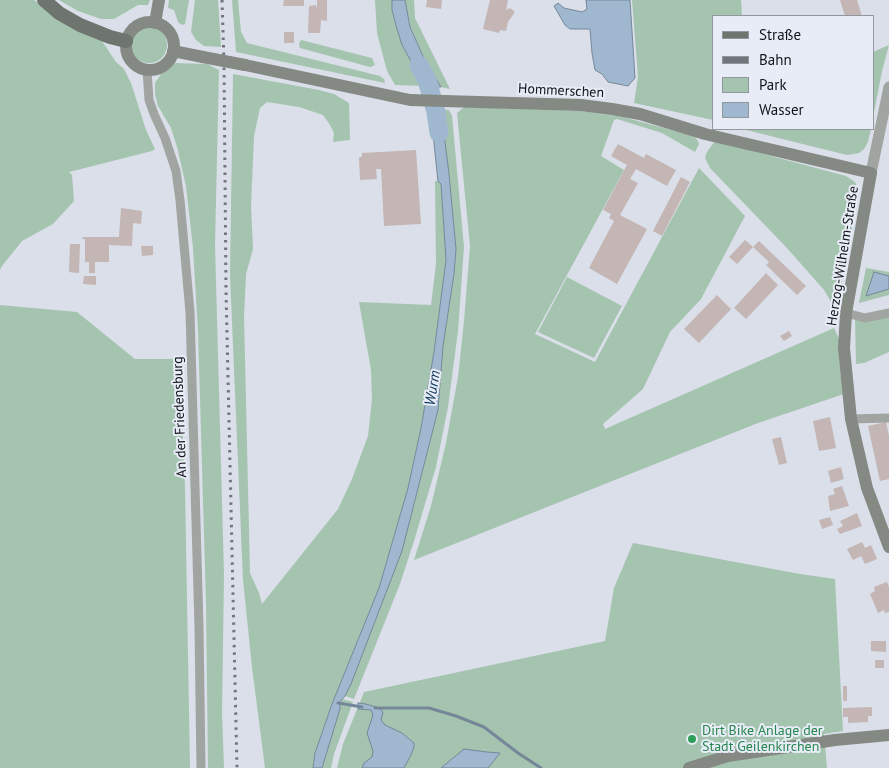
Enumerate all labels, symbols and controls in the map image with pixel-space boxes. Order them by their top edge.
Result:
legend [712,15,874,130]
text: Straße [759,25,801,44]
text: Bahn [759,50,792,69]
text: Park [759,75,787,94]
street label: Hommerschen [518,80,604,102]
text: Wasser [759,100,804,119]
street label: Herzog-Wilhelm-Straße [824,185,862,327]
street label: An der Friedensburg [169,356,191,478]
water label: Wurm [421,369,445,407]
place label: Dirt Bike Anlage der Stadt Geilenkirchen [702,723,823,756]
marker: Dirt Bike Anlage der Stadt Geilenkirchen [686,733,698,745]

